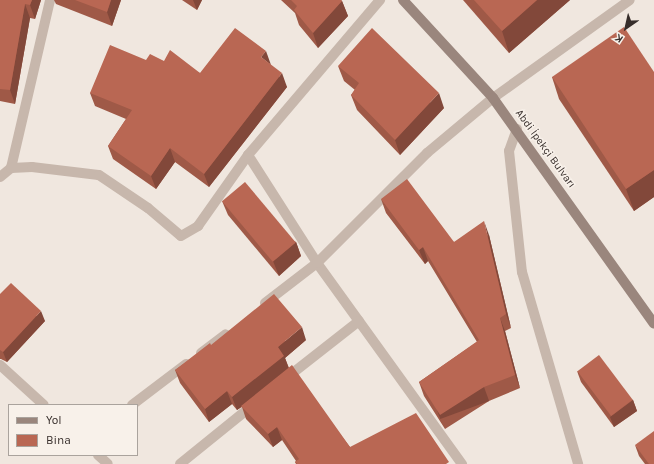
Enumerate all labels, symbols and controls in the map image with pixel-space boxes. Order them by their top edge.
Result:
north arrow [606,8,646,48]
text: K [612,31,626,46]
street label: Abdi İpekçi Bulvarı [512,107,578,191]
legend [8,404,138,456]
text: Yol [46,413,62,427]
text: Bina [46,433,71,447]

